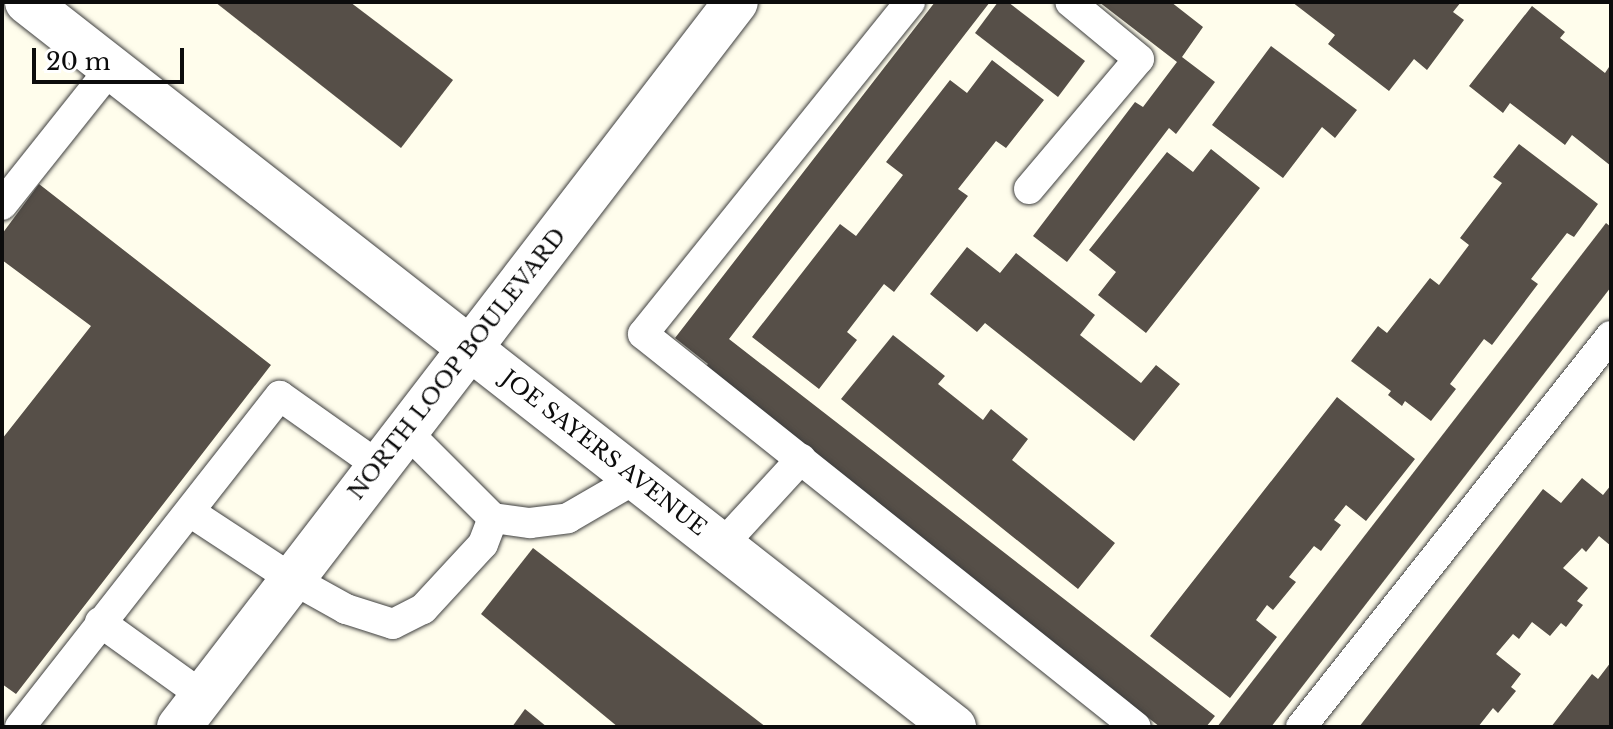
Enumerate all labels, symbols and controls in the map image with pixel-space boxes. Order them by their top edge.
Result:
scale bar [36,32,188,82]
text: 20 m [46,47,111,76]
street label: NORTH LOOP BOULEVARD [343,223,571,505]
street label: JOE SAYERS AVENUE [496,364,712,542]

